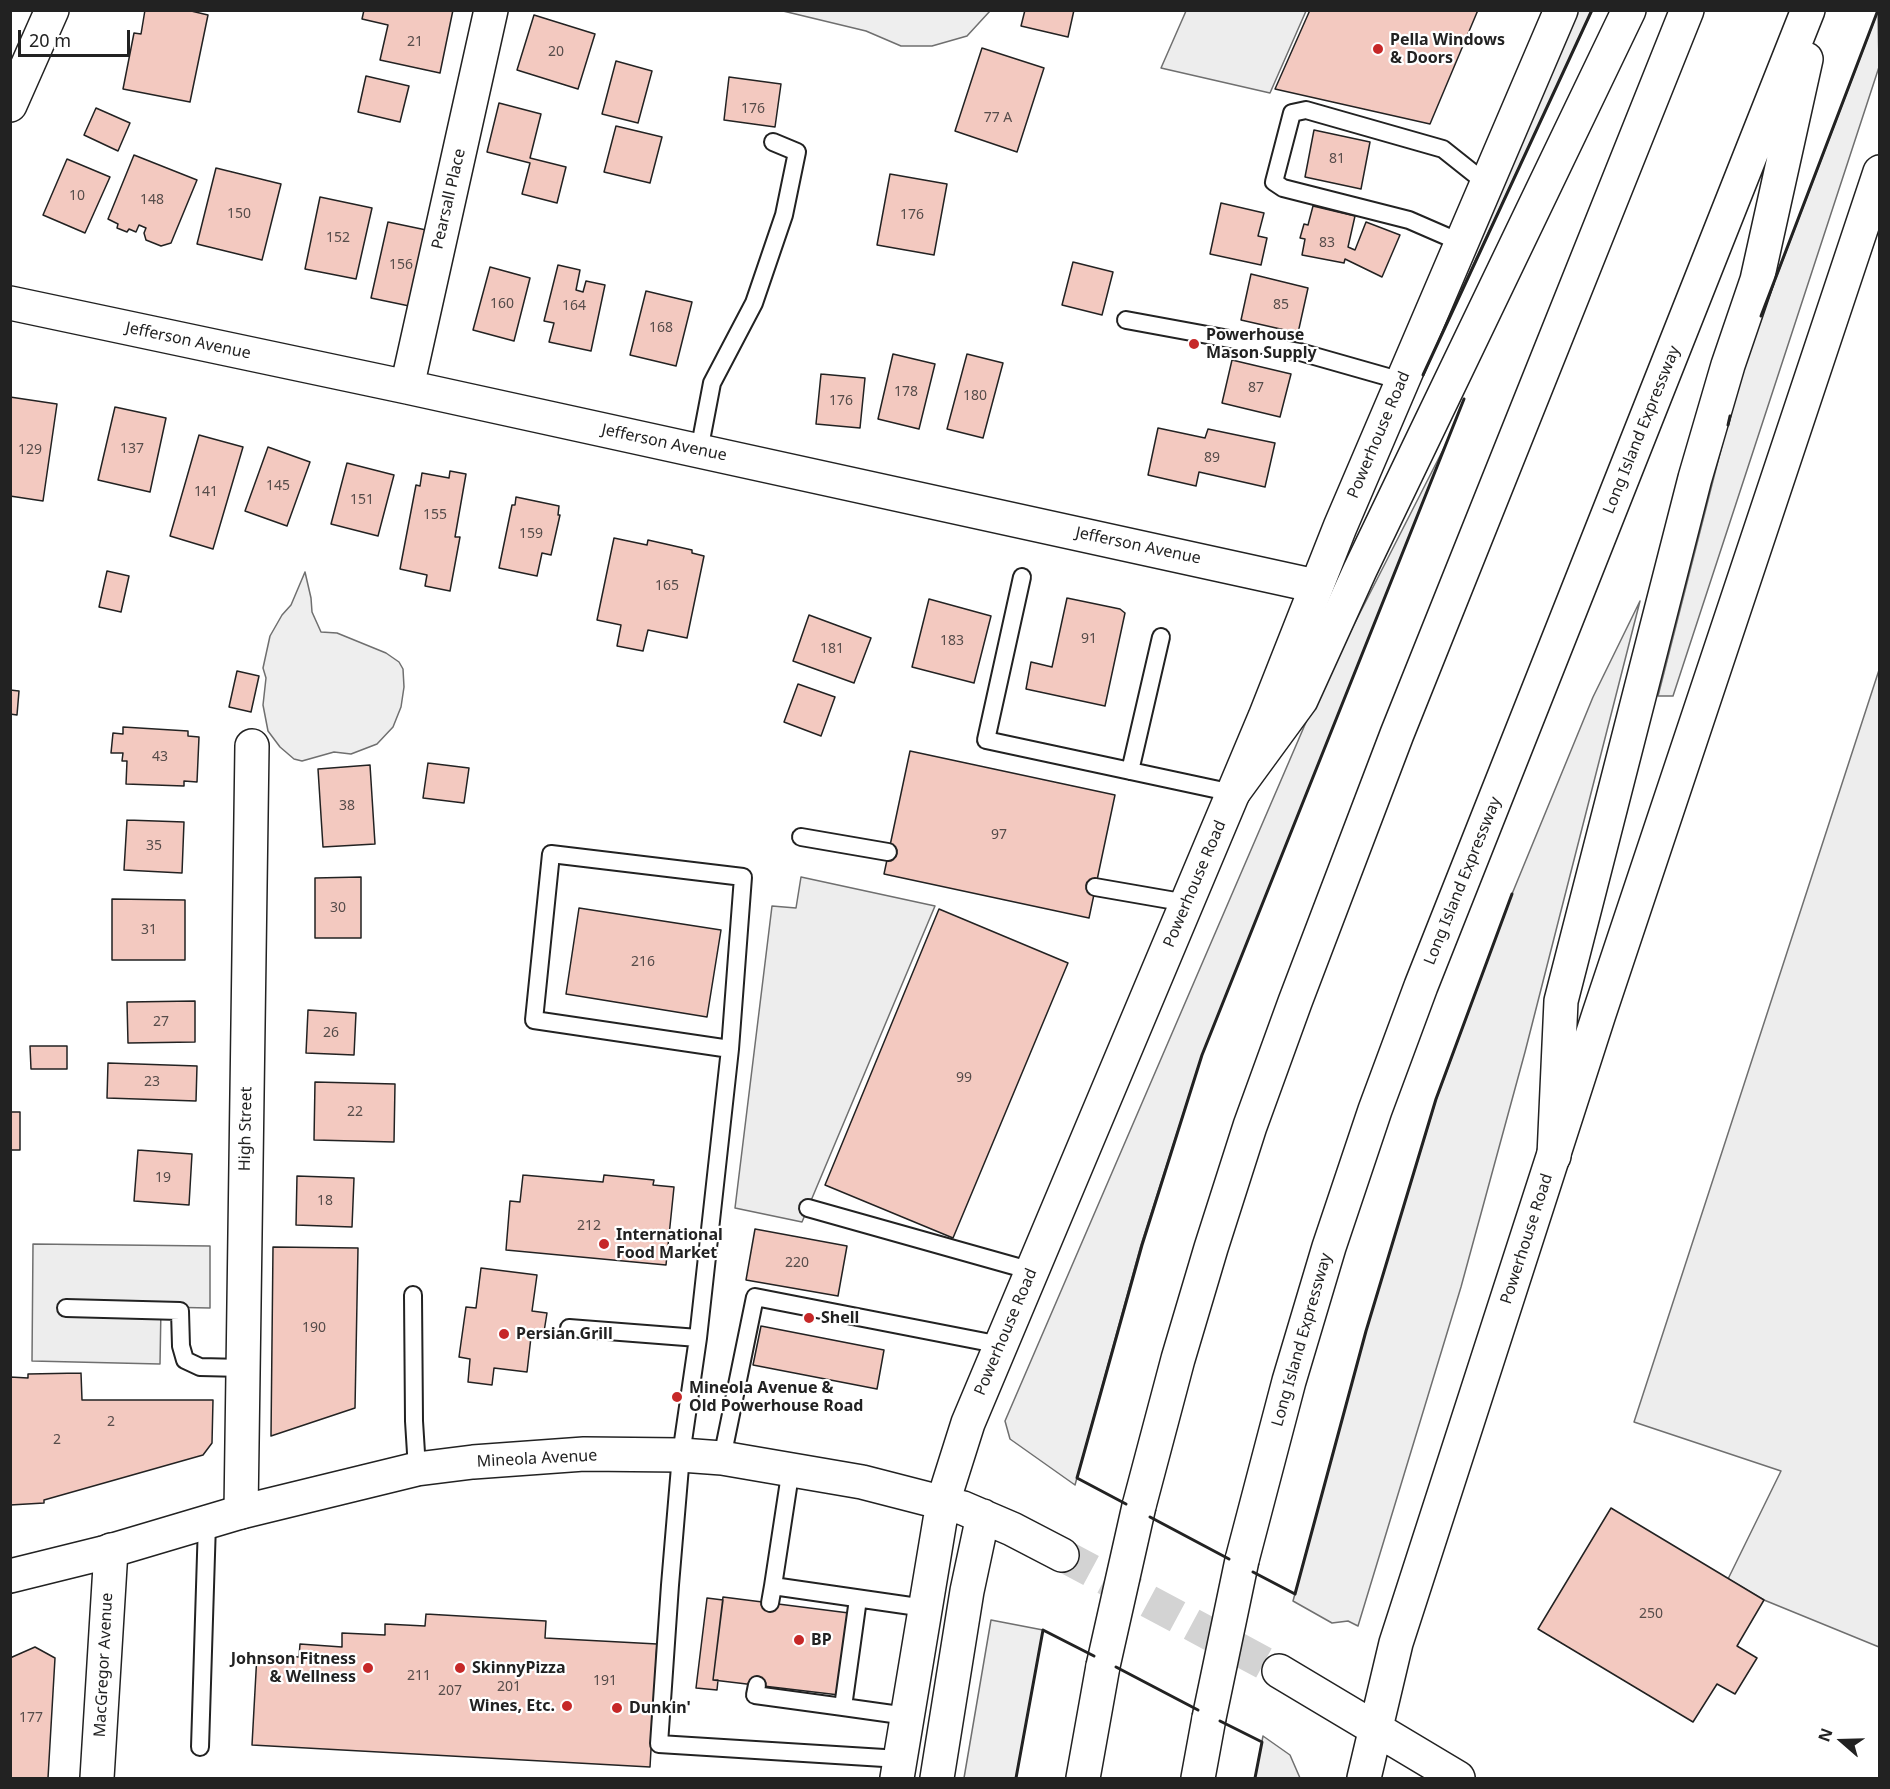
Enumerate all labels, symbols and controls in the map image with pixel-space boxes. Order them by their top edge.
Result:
scale bar [21,18,134,56]
text: 20 m [29,28,71,52]
place label: Pella Windows & Doors [1390,30,1505,68]
house number: 21 [407,34,423,50]
marker: Pella Windows & Doors [1371,42,1385,56]
house number: 20 [548,44,564,60]
house number: 176 [741,101,765,117]
house number: 77 A [984,110,1012,126]
street label: Pearsall Place [428,147,470,251]
house number: 81 [1329,151,1345,167]
house number: 10 [69,188,85,204]
house number: 148 [140,192,164,208]
house number: 150 [227,206,251,222]
house number: 176 [900,207,924,223]
house number: 152 [326,230,350,246]
house number: 83 [1319,235,1335,251]
house number: 156 [389,257,413,273]
house number: 160 [490,296,514,312]
house number: 85 [1273,297,1289,313]
house number: 164 [562,298,586,314]
street label: Jefferson Avenue [124,318,252,364]
house number: 168 [649,320,673,336]
place label: Powerhouse Mason Supply [1206,325,1317,363]
marker: Powerhouse Mason Supply [1187,337,1201,351]
street label: Long Island Expressway [1599,343,1685,517]
street label: Powerhouse Road [1344,369,1414,501]
house number: 87 [1248,380,1264,396]
house number: 178 [894,384,918,400]
house number: 180 [963,388,987,404]
house number: 176 [829,393,853,409]
street label: Jefferson Avenue [600,420,728,466]
house number: 137 [120,441,144,457]
house number: 129 [18,442,42,458]
house number: 89 [1204,450,1220,466]
house number: 145 [266,478,290,494]
house number: 141 [194,484,218,500]
house number: 151 [350,492,374,508]
house number: 155 [423,507,447,523]
street label: Jefferson Avenue [1074,523,1202,569]
house number: 159 [519,526,543,542]
house number: 165 [655,578,679,594]
house number: 91 [1081,631,1097,647]
house number: 183 [940,633,964,649]
house number: 181 [820,641,844,657]
house number: 43 [152,749,168,765]
street label: Long Island Expressway [1420,794,1506,968]
house number: 38 [339,798,355,814]
street label: Powerhouse Road [1160,818,1230,950]
house number: 97 [991,827,1007,843]
house number: 35 [146,838,162,854]
house number: 30 [330,900,346,916]
house number: 31 [141,922,157,938]
house number: 216 [631,954,655,970]
house number: 27 [153,1014,169,1030]
house number: 26 [323,1025,339,1041]
house number: 99 [956,1070,972,1086]
house number: 23 [144,1074,160,1090]
street label: High Street [236,1087,256,1171]
house number: 22 [347,1104,363,1120]
house number: 19 [155,1170,171,1186]
street label: Powerhouse Road [1497,1171,1557,1307]
house number: 18 [317,1193,333,1209]
house number: 212 [577,1218,601,1234]
place label: International Food Market [616,1225,723,1263]
marker: International Food Market [597,1237,611,1251]
street label: Long Island Expressway [1268,1251,1336,1429]
house number: 220 [785,1255,809,1271]
street label: Powerhouse Road [971,1266,1041,1398]
place label: Shell [821,1308,859,1328]
marker: Shell [802,1311,816,1325]
house number: 190 [302,1320,326,1336]
place label: Persian Grill [516,1324,613,1344]
marker: Persian Grill [497,1327,511,1341]
place label: Mineola Avenue & Old Powerhouse Road [689,1378,863,1416]
marker: Mineola Avenue & Old Powerhouse Road [670,1390,684,1404]
house number: 2 [107,1414,115,1430]
house number: 2 [53,1432,61,1448]
street label: Mineola Avenue [476,1446,598,1472]
street label: MacGregor Avenue [91,1592,117,1738]
house number: 250 [1639,1606,1663,1622]
place label: BP [811,1630,832,1650]
marker: BP [792,1633,806,1647]
place label: Johnson Fitness & Wellness [231,1649,356,1687]
place label: SkinnyPizza [472,1658,566,1678]
marker: Johnson Fitness & Wellness [361,1661,375,1675]
marker: SkinnyPizza [453,1661,467,1675]
house number: 211 [407,1668,431,1684]
house number: 191 [593,1673,617,1689]
house number: 201 [497,1679,521,1695]
house number: 207 [438,1683,462,1699]
place label: Wines, Etc. [469,1696,555,1716]
place label: Dunkin' [629,1698,691,1718]
marker: Wines, Etc. [560,1699,574,1713]
marker: Dunkin' [610,1701,624,1715]
house number: 177 [19,1710,43,1726]
north arrow [1812,1711,1872,1771]
text: N [1813,1725,1838,1745]

